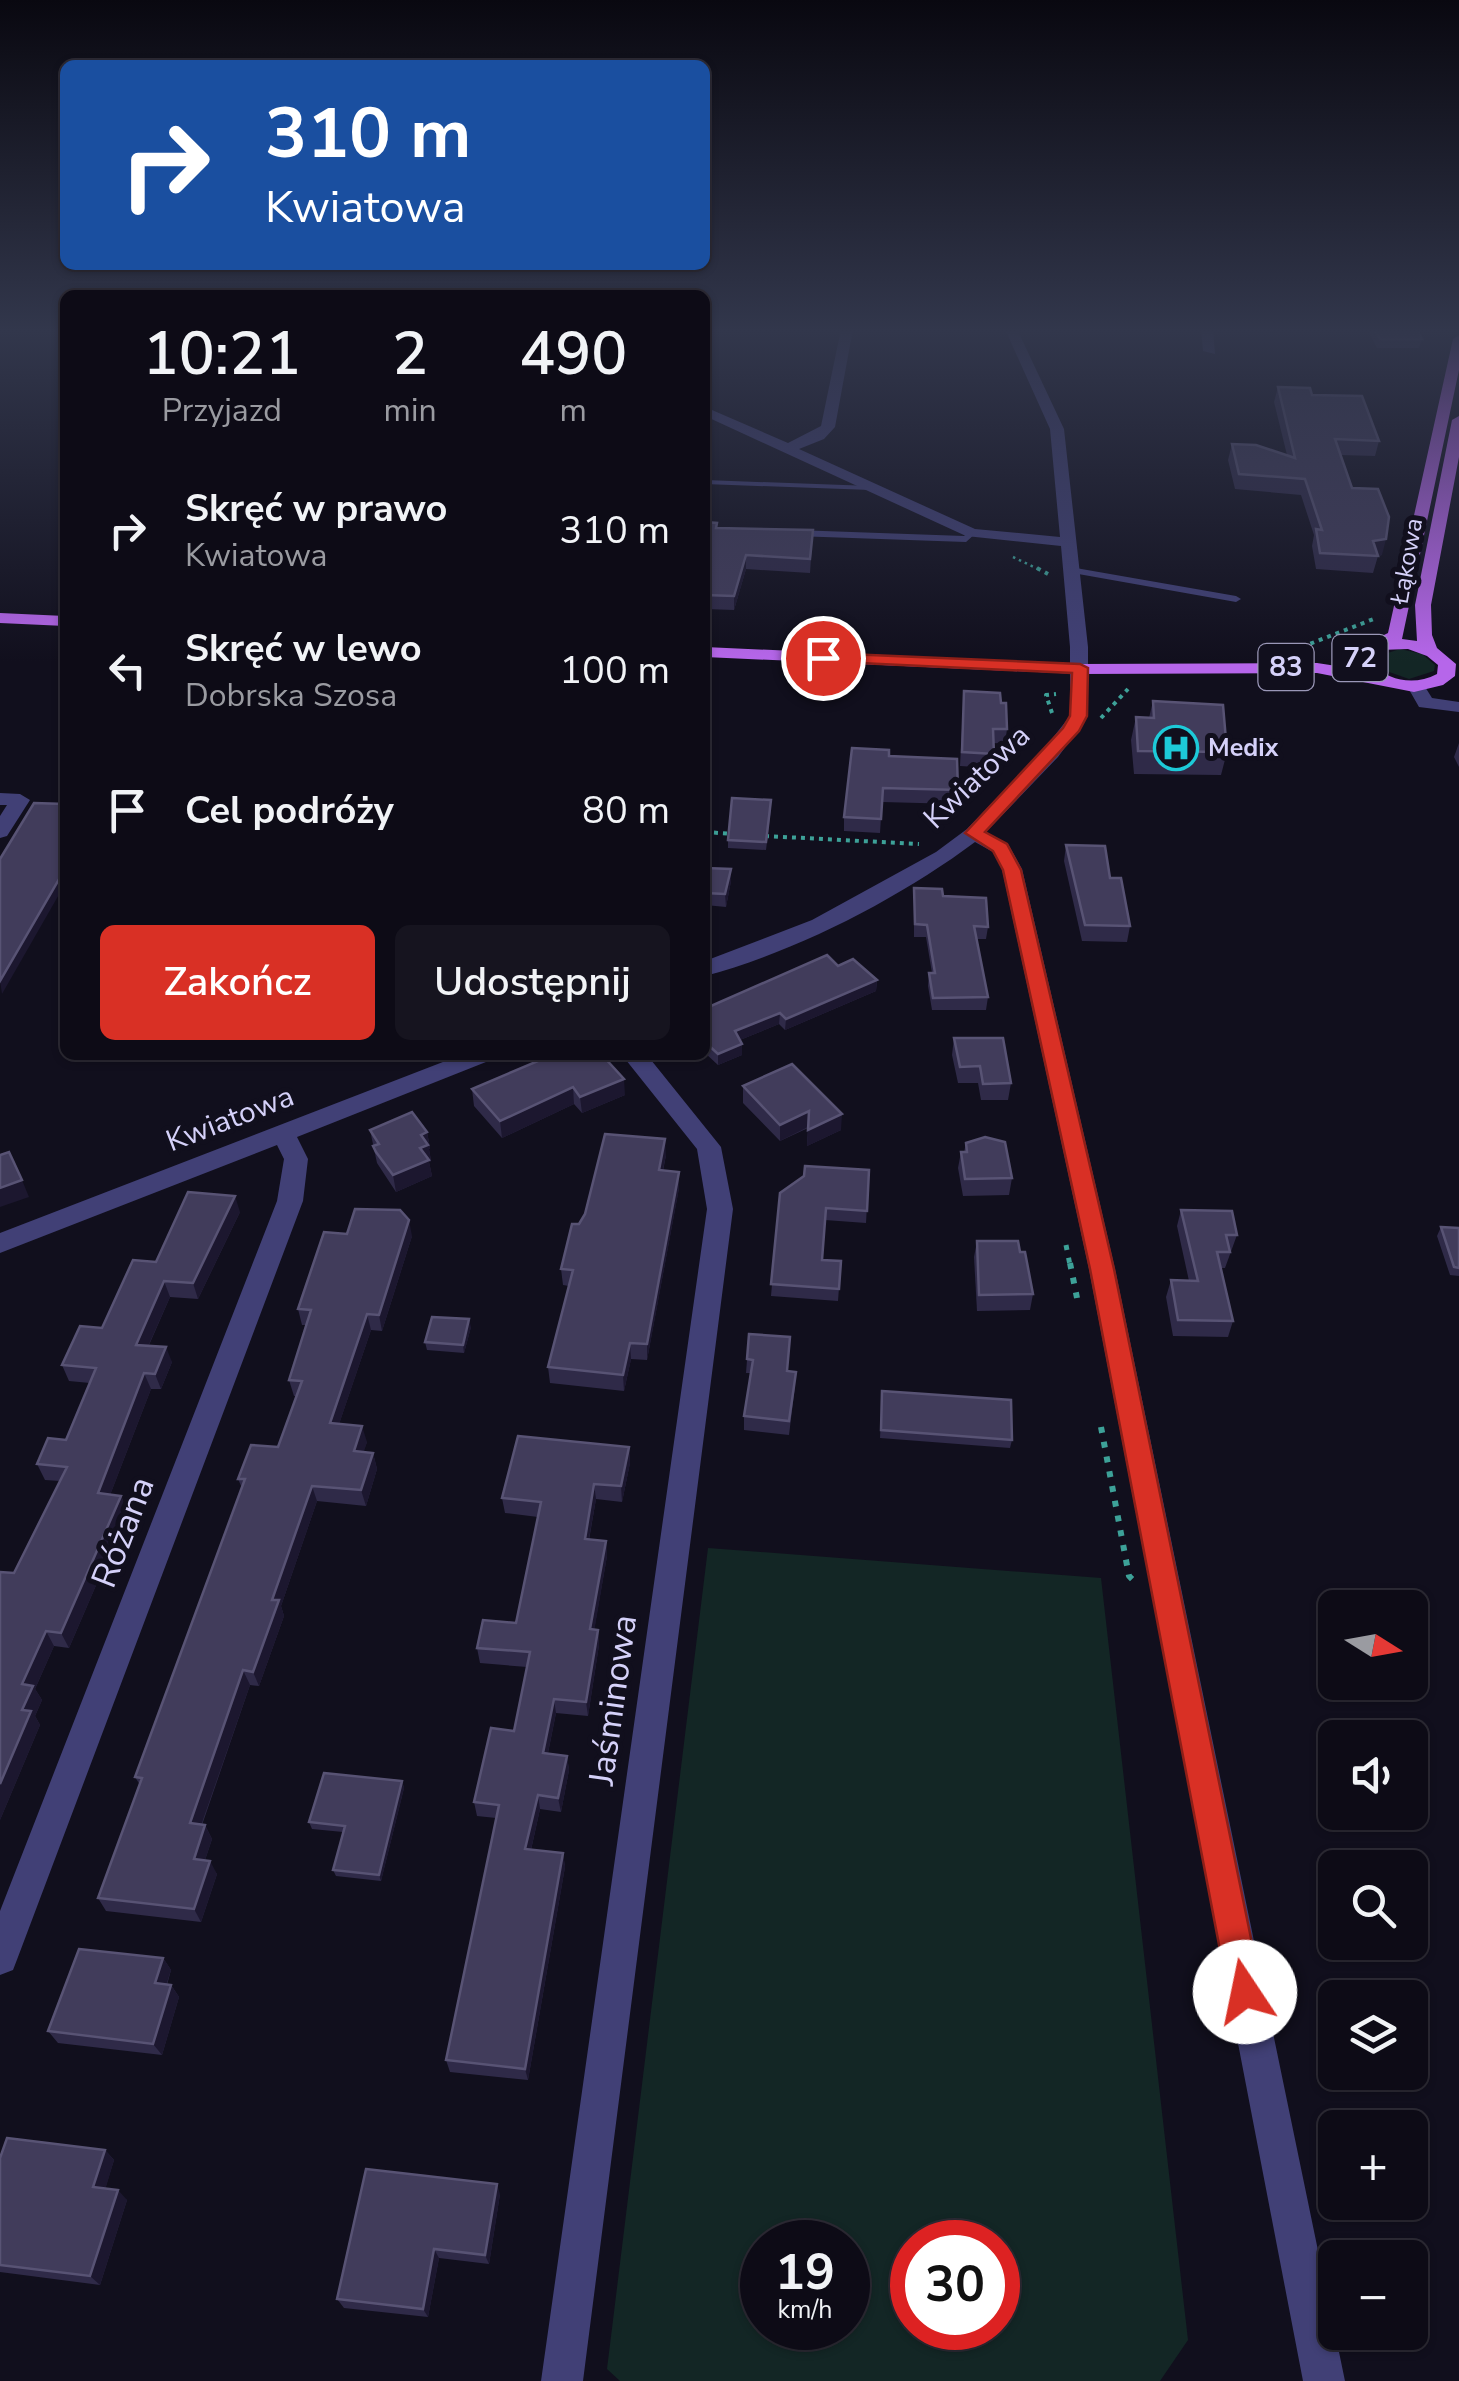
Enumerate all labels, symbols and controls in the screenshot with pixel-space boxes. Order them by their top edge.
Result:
text: 310 m [265,86,471,182]
icon: right [100,100,230,230]
text: Kwiatowa [265,177,466,238]
text: 10:21 [143,313,301,395]
text: 2 [392,313,428,395]
text: 490 [519,313,627,395]
text: Przyjazd [162,389,282,432]
text: min [384,389,437,432]
text: m [560,389,587,432]
text: Skręć w prawo [185,483,447,534]
icon: right [100,503,155,558]
text: 310 m [559,505,670,556]
street label: Łąkowa [1383,515,1431,608]
text: Kwiatowa [185,534,328,577]
pin [781,616,866,701]
text: Skręć w lewo [185,623,422,674]
icon: arrive [796,631,851,686]
road number: 72 [1332,635,1388,681]
icon: left [100,643,155,698]
road number: 83 [1258,644,1314,690]
text: 100 m [559,645,670,696]
text: Dobrska Szosa [185,674,397,717]
street label: Kwiatowa [915,716,1039,838]
hospital icon: Medix [1153,725,1199,771]
place label: Medix [1208,731,1279,765]
icon: arrive [100,783,155,838]
text: Cel podróży [185,785,394,836]
text: 80 m [582,785,670,836]
button: Zakończ [100,925,375,1040]
button: Udostępnij [395,925,670,1040]
street label: Kwiatowa [160,1076,300,1162]
street label: Różana [80,1470,166,1594]
north arrow [1318,1590,1428,1700]
map controls [1318,1590,1428,2350]
street label: Jaśminowa [578,1612,648,1789]
button: sound [1318,1720,1428,1830]
button: search [1318,1850,1428,1960]
position arrow [1193,1940,1297,2044]
button: layers [1318,1980,1428,2090]
button: + [1318,2110,1428,2220]
speed limit sign: 30 [890,2220,1020,2350]
text: 19 [775,2238,835,2307]
button: − [1318,2240,1428,2350]
text: km/h [777,2293,833,2327]

